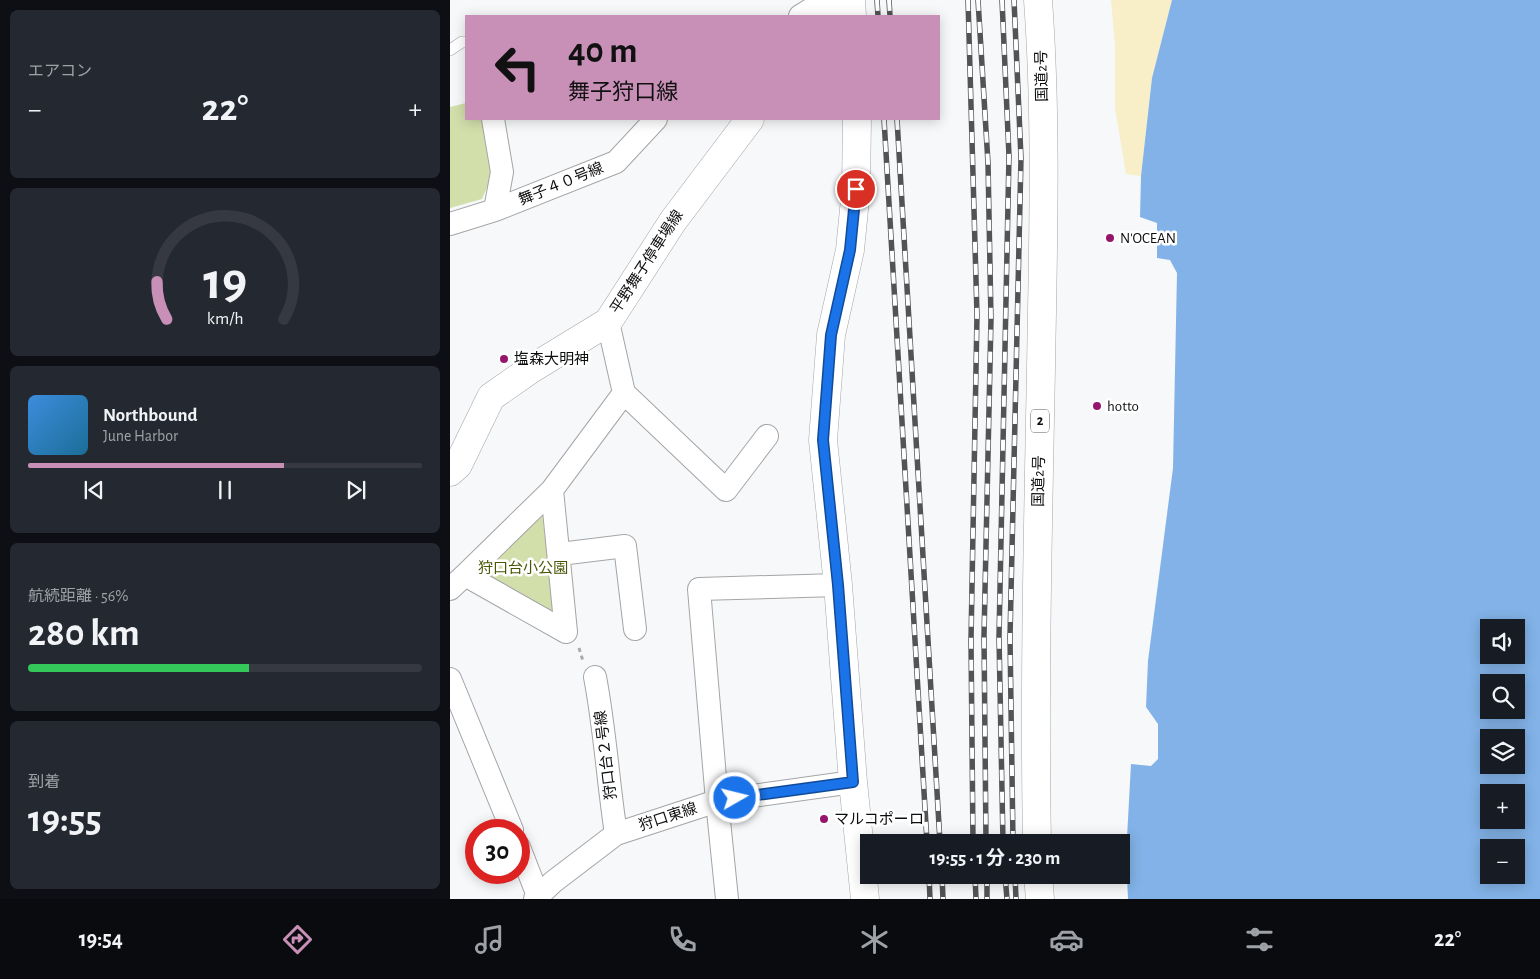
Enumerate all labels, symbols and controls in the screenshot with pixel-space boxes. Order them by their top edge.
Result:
text: 40 m [568,34,637,69]
icon: left [485,35,550,100]
street label: 国道2号 [1033,50,1050,102]
text: エアコン [28,63,92,79]
text: 舞子狩口線 [568,81,678,103]
text: 22° [202,90,248,128]
text: − [28,96,41,124]
text: + [409,96,422,124]
street label: 舞子４０号線 [516,159,606,208]
pin [835,168,877,210]
icon: arrive [842,175,870,203]
street label: 平野舞子停車場線 [607,207,686,316]
place label: N'OCEAN [1120,231,1176,246]
marker: N'OCEAN [1104,232,1116,244]
text: 19 [203,256,247,308]
text: km/h [207,310,243,328]
place label: 塩森大明神 [514,350,589,367]
marker: 塩森大明神 [498,353,510,365]
place label: hotto [1107,399,1139,414]
marker: hotto [1091,400,1103,412]
text: Northbound [103,406,198,425]
road number: 2 [1031,410,1049,432]
text: June Harbor [103,428,178,444]
street label: 国道2号 [1030,455,1047,507]
icon: previous [80,476,108,504]
icon: pause [211,476,239,504]
icon: next [342,476,370,504]
park label: 狩口台小公園 [478,560,568,576]
text: 航続距離 · 56% [28,588,128,604]
text: 280 km [28,615,140,653]
map controls [1480,619,1525,884]
button: sound [1480,619,1525,664]
button: search [1480,674,1525,719]
street label: 狩口台２号線 [592,709,619,801]
button: layers [1480,729,1525,774]
position arrow [708,771,760,823]
text: 到着 [28,774,60,790]
button: + [1480,784,1525,829]
street label: 狩口東線 [637,800,699,833]
text: 19:55 [28,801,102,839]
place label: マルコポーロ [834,811,924,827]
marker: マルコポーロ [818,813,830,825]
speed limit sign: 30 [465,819,530,884]
button: − [1480,839,1525,884]
text: 19:55 · 1 分 · 230 m [930,849,1060,868]
icon: directions [280,922,315,957]
icon: music [472,922,507,957]
icon: phone [665,922,700,957]
icon: climate [857,922,892,957]
icon: car [1049,922,1084,957]
icon: filters [1242,922,1277,957]
text: 19:54 [79,928,123,950]
text: 22° [1434,928,1461,950]

